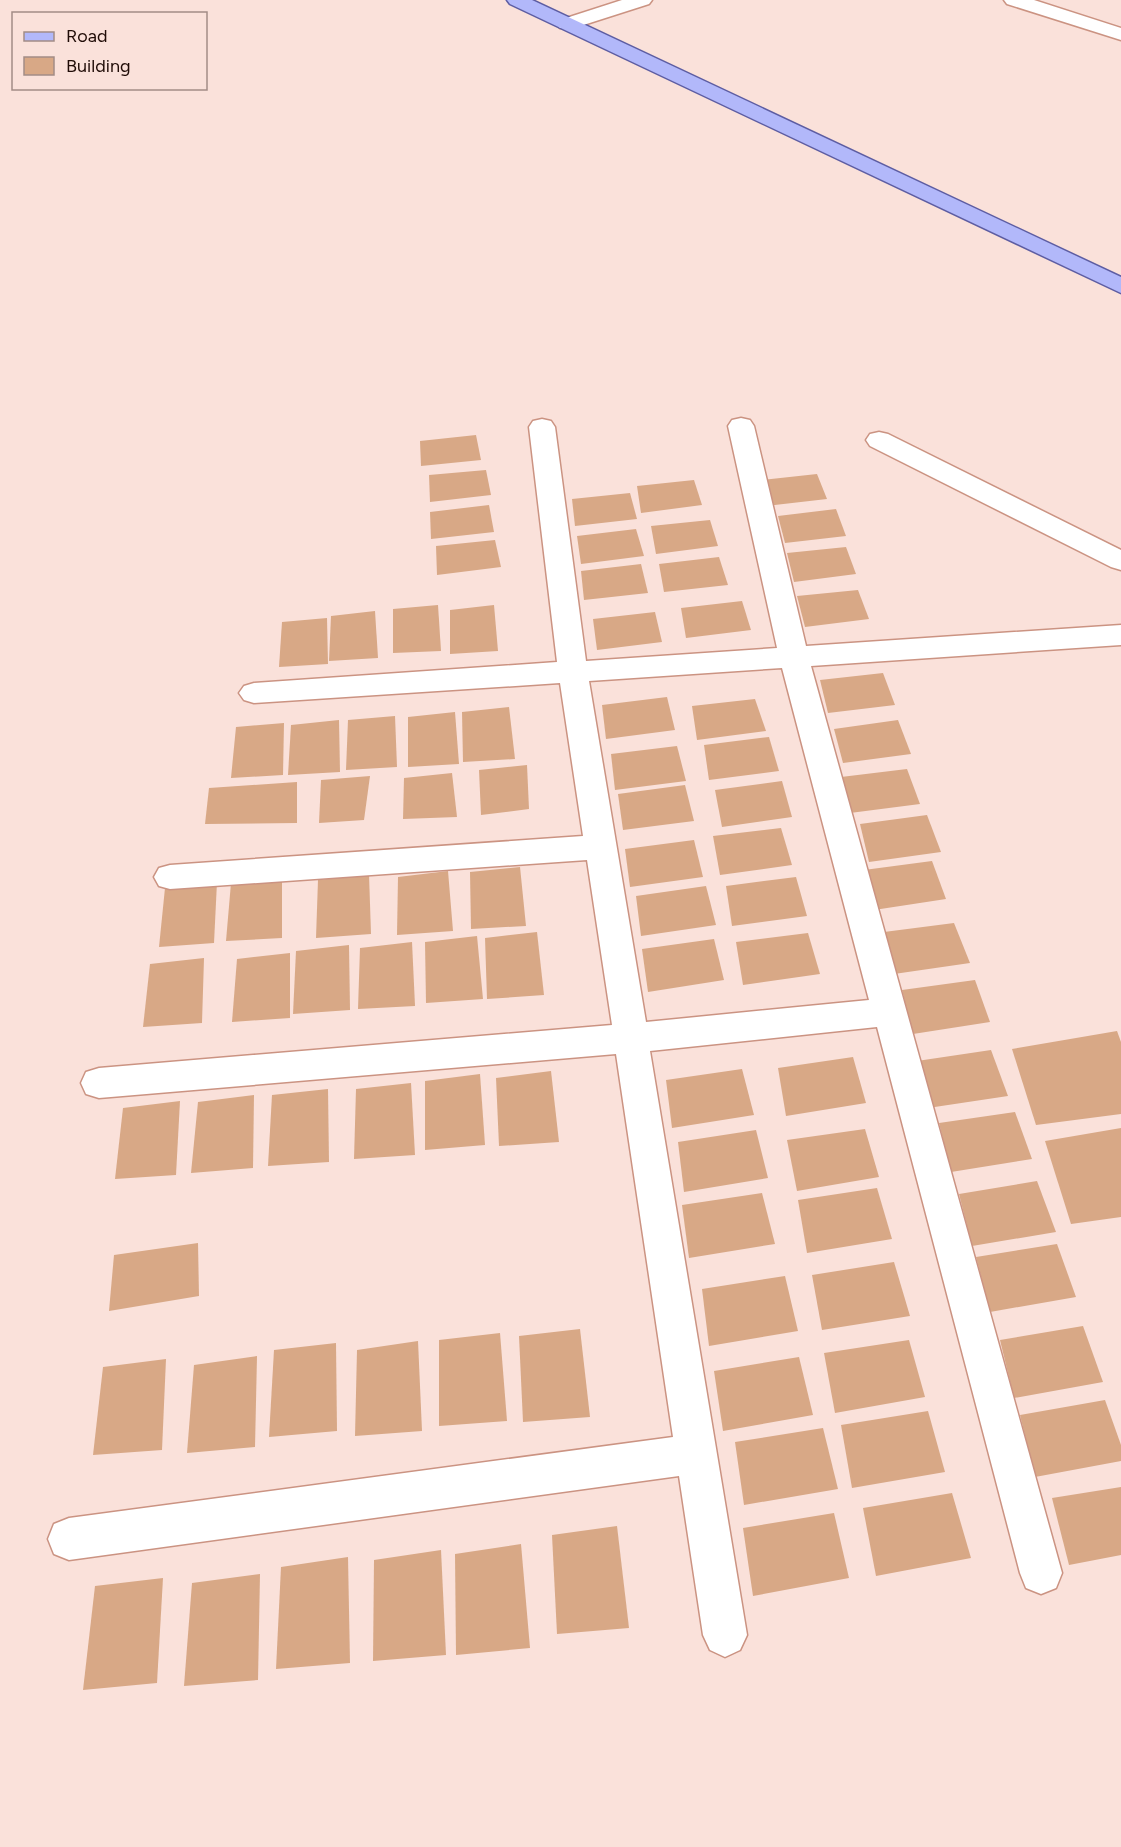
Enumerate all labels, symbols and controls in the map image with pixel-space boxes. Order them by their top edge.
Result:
legend [12,12,207,90]
text: Road [66,25,107,47]
text: Building [66,55,131,77]

